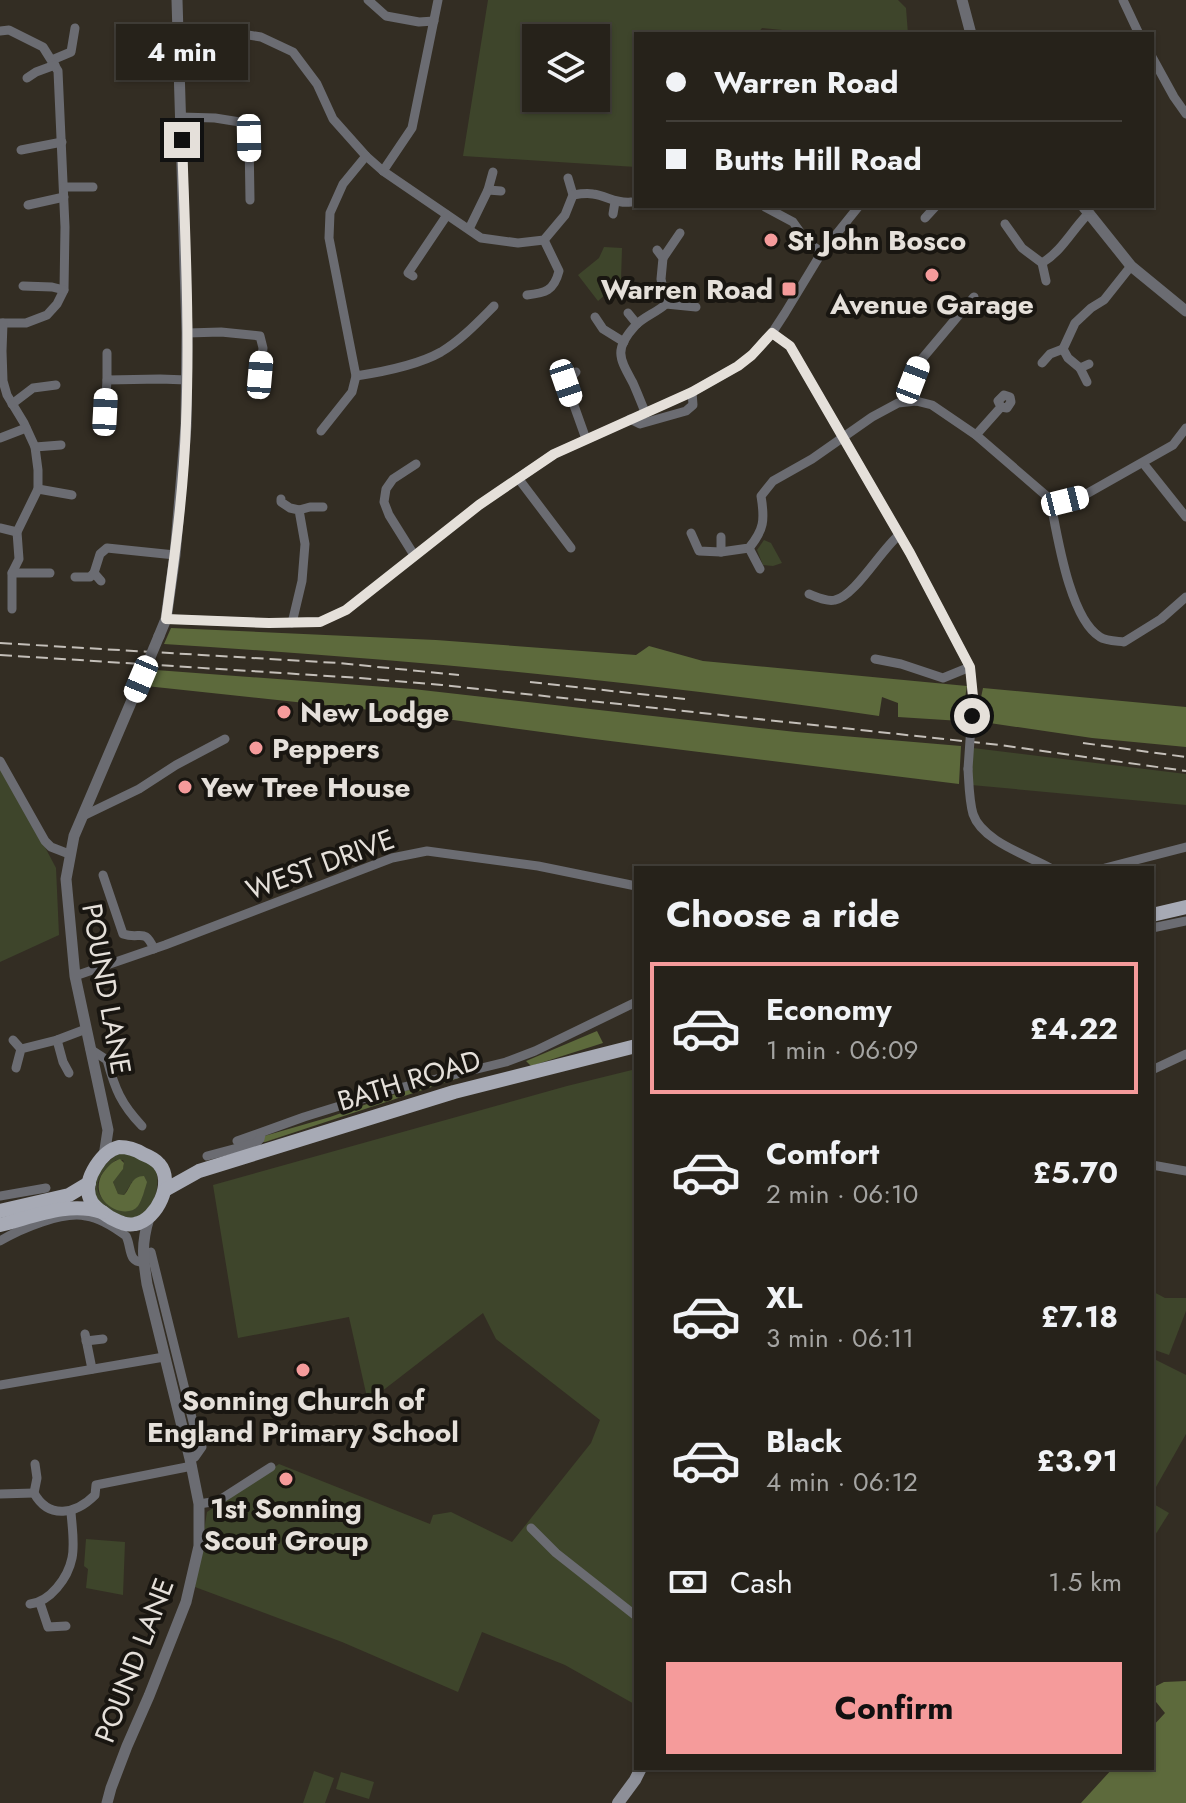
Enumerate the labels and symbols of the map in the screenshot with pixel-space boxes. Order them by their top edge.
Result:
callout: 4 min [116,24,248,80]
car [237,114,261,162]
route end [164,122,200,158]
place label: St John Bosco [787,220,966,261]
marker: St John Bosco [762,231,780,249]
marker: Avenue Garage [923,266,941,284]
place label: Warren Road [601,269,773,310]
marker: Warren Road [780,280,798,298]
place label: Avenue Garage [829,284,1034,325]
car [246,350,274,400]
car [893,353,933,407]
car [547,356,585,410]
car [92,387,118,437]
car [1039,484,1091,518]
car [121,652,161,706]
place label: New Lodge [300,692,449,733]
route start [954,698,990,734]
marker: New Lodge [275,703,293,721]
place label: Peppers [272,728,380,769]
marker: Peppers [247,739,265,757]
place label: Yew Tree House [200,767,411,808]
marker: Yew Tree House [176,778,194,796]
street label: WEST DRIVE [240,819,400,910]
street label: POUND LANE [71,900,142,1078]
street label: BATH ROAD [333,1039,486,1122]
marker: Sonning Church of England Primary School [294,1361,312,1379]
place label: Sonning Church of England Primary School [147,1380,459,1453]
marker: 1st Sonning Scout Group [277,1470,295,1488]
place label: 1st Sonning Scout Group [203,1488,369,1561]
street label: POUND LANE [84,1572,185,1748]

